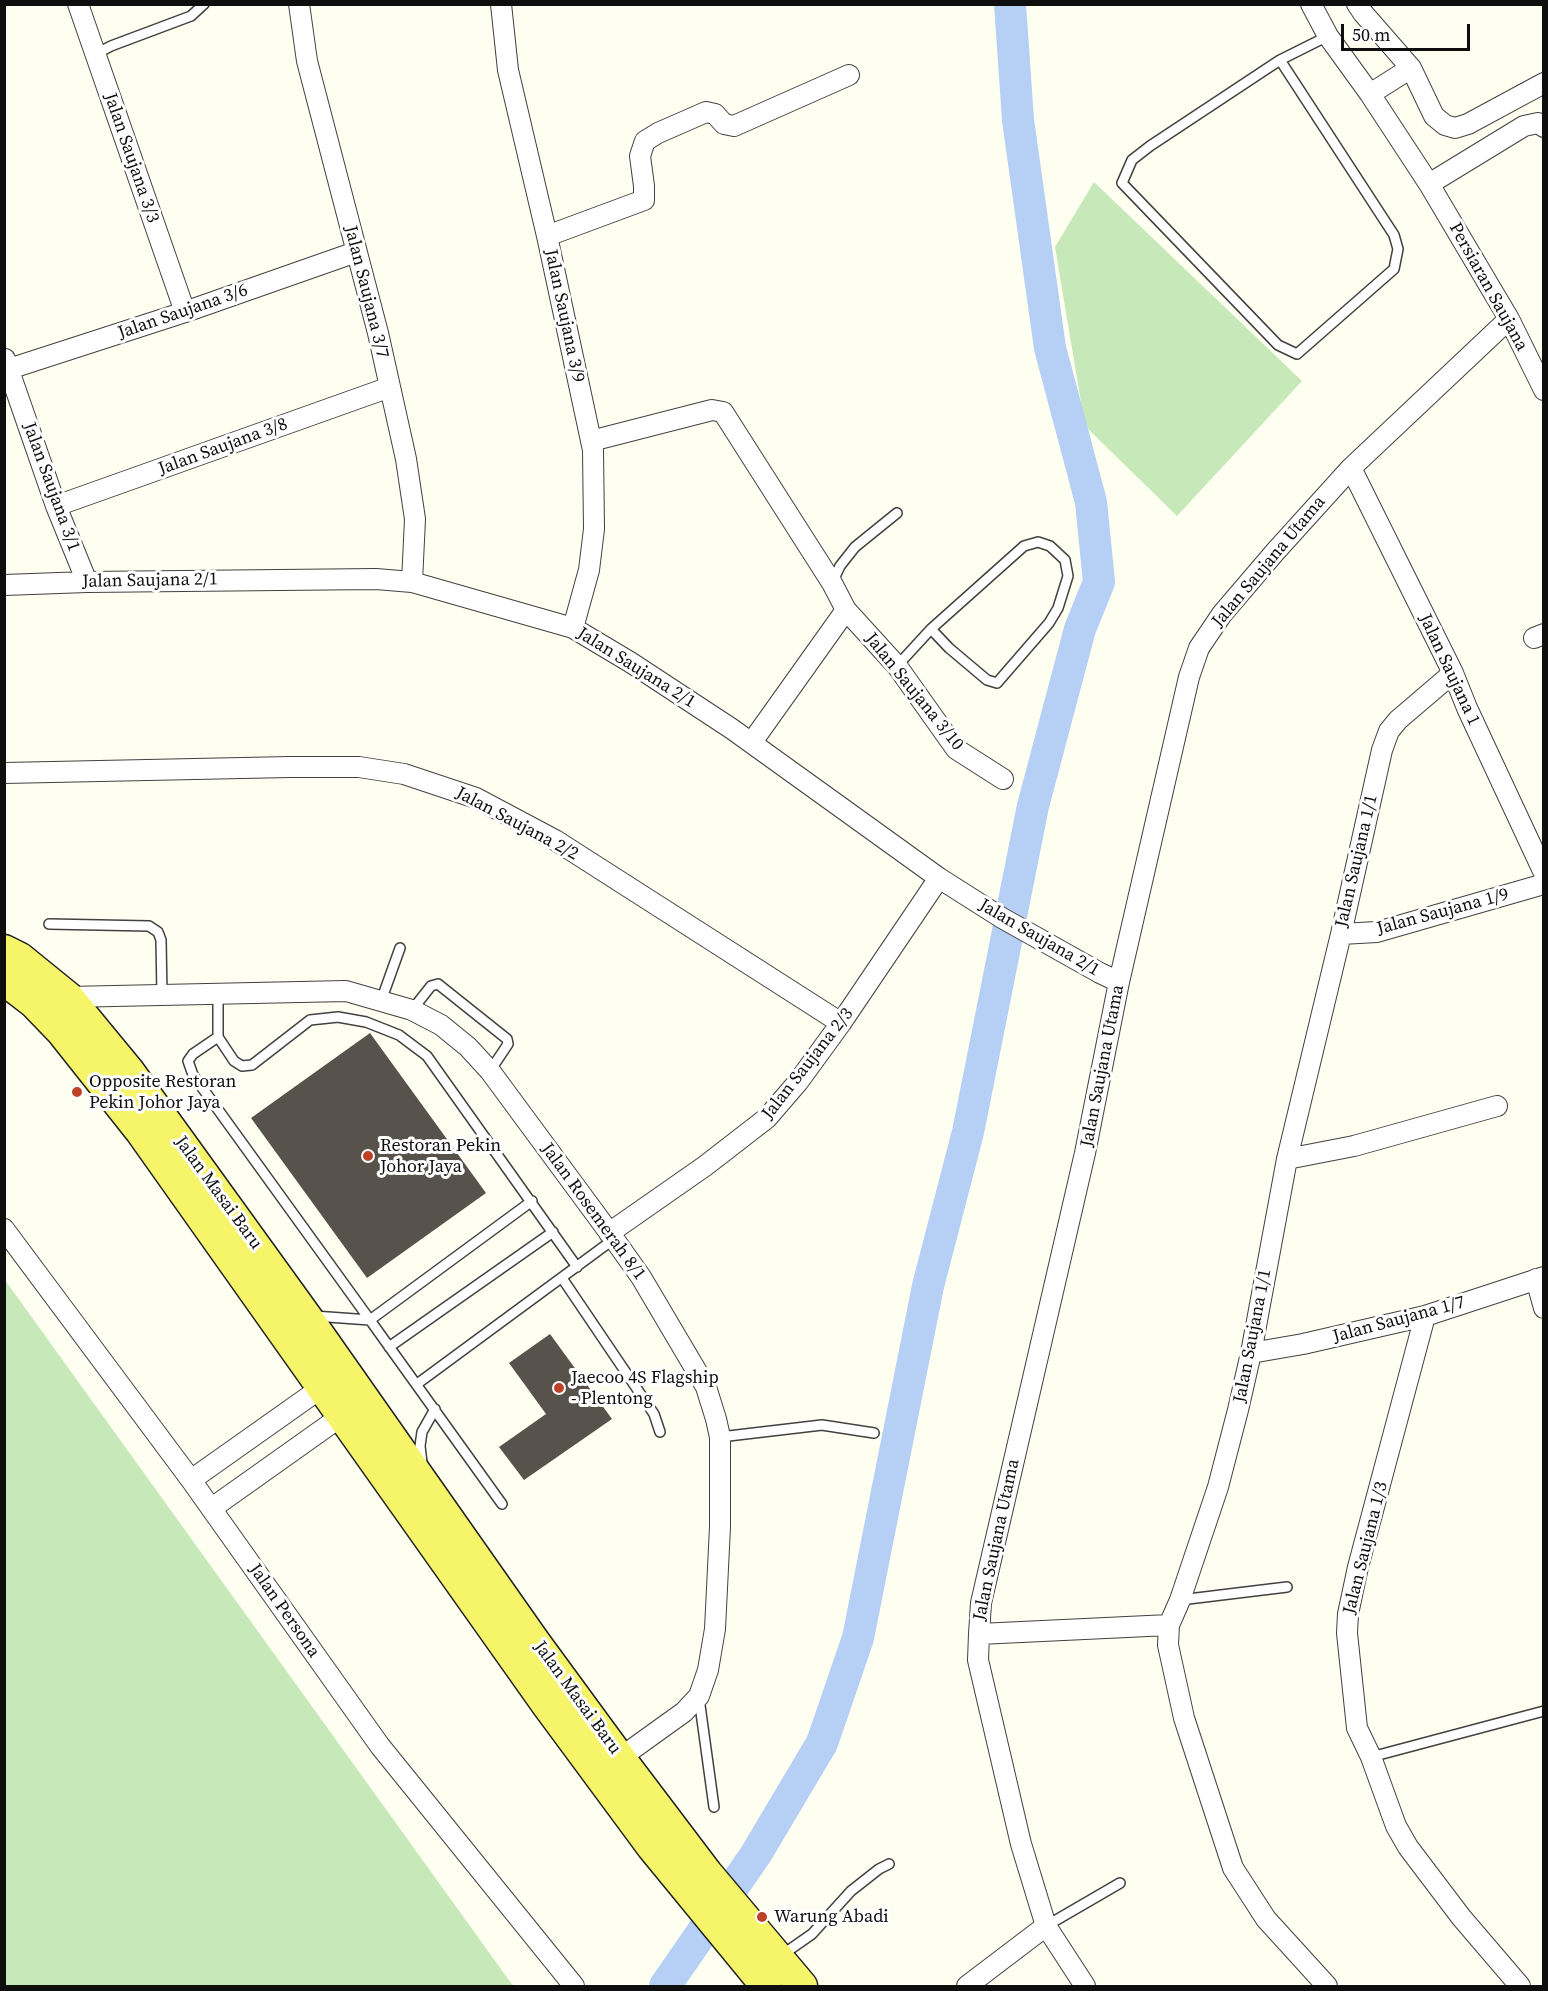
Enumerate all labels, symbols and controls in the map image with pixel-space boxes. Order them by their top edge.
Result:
scale bar [1344,12,1473,50]
text: 50 m [1352,22,1390,47]
street label: Jalan Saujana 3/3 [99,90,163,226]
street label: Persiaran Saujana [1444,219,1532,355]
street label: Jalan Saujana 3/7 [339,223,393,361]
street label: Jalan Saujana 3/9 [539,247,589,385]
street label: Jalan Saujana 3/6 [115,280,251,344]
street label: Jalan Saujana 3/8 [155,414,291,480]
street label: Jalan Saujana 3/1 [18,419,84,555]
street label: Jalan Saujana Utama [1208,492,1330,632]
street label: Jalan Saujana 2/1 [82,569,218,593]
street label: Jalan Saujana 1 [1414,611,1484,729]
street label: Jalan Saujana 2/1 [573,623,699,713]
street label: Jalan Saujana 3/10 [860,629,968,755]
street label: Jalan Saujana 2/2 [452,783,582,865]
street label: Jalan Saujana 1/1 [1331,792,1383,930]
street label: Jalan Saujana 1/9 [1375,884,1511,940]
street label: Jalan Saujana 2/1 [975,895,1103,981]
street label: Jalan Saujana Utama [1077,983,1129,1149]
street label: Jalan Saujana 2/3 [758,1004,858,1124]
place label: Opposite Restoran Pekin Johor Jaya [89,1071,236,1114]
marker: Opposite Restoran Pekin Johor Jaya [70,1085,84,1099]
street label: Jalan Masai Baru [170,1132,266,1254]
place label: Restoran Pekin Johor Jaya [380,1135,501,1178]
street label: Jalan Rosemerah 8/1 [536,1139,650,1285]
marker: Restoran Pekin Johor Jaya [361,1149,375,1163]
street label: Jalan Saujana 1/1 [1229,1267,1277,1405]
street label: Jalan Saujana 1/7 [1331,1292,1467,1348]
place label: Jaecoo 4S Flagship - Plentong [571,1367,719,1410]
marker: Jaecoo 4S Flagship - Plentong [552,1381,566,1395]
street label: Jalan Saujana Utama [969,1457,1025,1623]
street label: Jalan Saujana 1/3 [1339,1479,1393,1617]
street label: Jalan Persona [244,1560,324,1662]
street label: Jalan Masai Baru [529,1637,625,1759]
place label: Warung Abadi [774,1906,889,1928]
marker: Warung Abadi [755,1910,769,1924]

